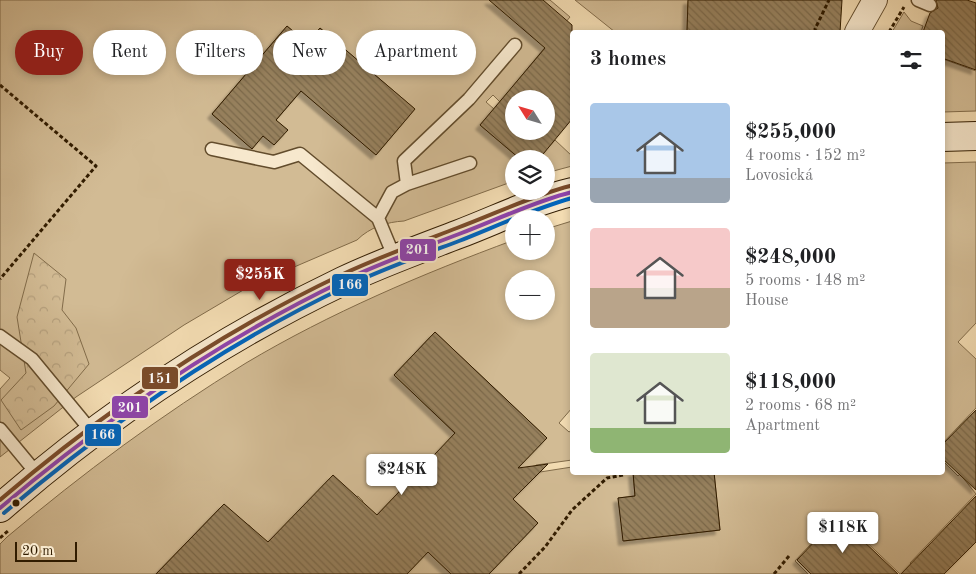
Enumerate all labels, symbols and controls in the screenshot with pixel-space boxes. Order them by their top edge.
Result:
chip: Buy [15,30,83,75]
chip: Rent [93,30,166,75]
chip: Filters [176,30,263,75]
chip: New [273,30,346,75]
chip: Apartment [356,30,476,75]
icon: filters [897,46,925,74]
text: 3 homes [590,49,666,70]
north arrow [505,90,555,140]
map controls [505,90,555,320]
text: $255,000 [745,122,836,143]
icon: home [630,123,690,183]
text: 4 rooms · 152 m² [745,148,865,164]
button: layers [505,150,555,200]
text: Lovosická [745,168,813,184]
button: + [505,210,555,260]
line badge: 201 [399,238,437,262]
text: 201 [406,243,430,257]
text: $248,000 [745,247,836,268]
icon: home [630,248,690,308]
pin: $255K [225,258,295,301]
text: $255K [235,267,285,283]
button: − [505,270,555,320]
line badge: 166 [331,273,369,297]
text: 5 rooms · 148 m² [745,273,865,289]
text: 166 [338,278,362,292]
text: House [745,293,788,309]
line badge: 151 [141,366,179,390]
text: 151 [148,372,172,386]
text: $118,000 [745,372,836,393]
icon: home [630,373,690,433]
line badge: 201 [111,395,149,419]
text: 2 rooms · 68 m² [745,398,856,414]
text: 201 [118,401,142,415]
text: Apartment [745,418,820,434]
line badge: 166 [84,423,122,447]
text: 166 [91,428,115,442]
pin: $248K [367,454,437,496]
text: $248K [377,462,427,478]
unlabelled marker [11,498,21,508]
pin: $118K [808,512,878,554]
text: $118K [818,520,868,536]
scale bar [15,539,78,562]
text: 20 m [22,544,53,558]

